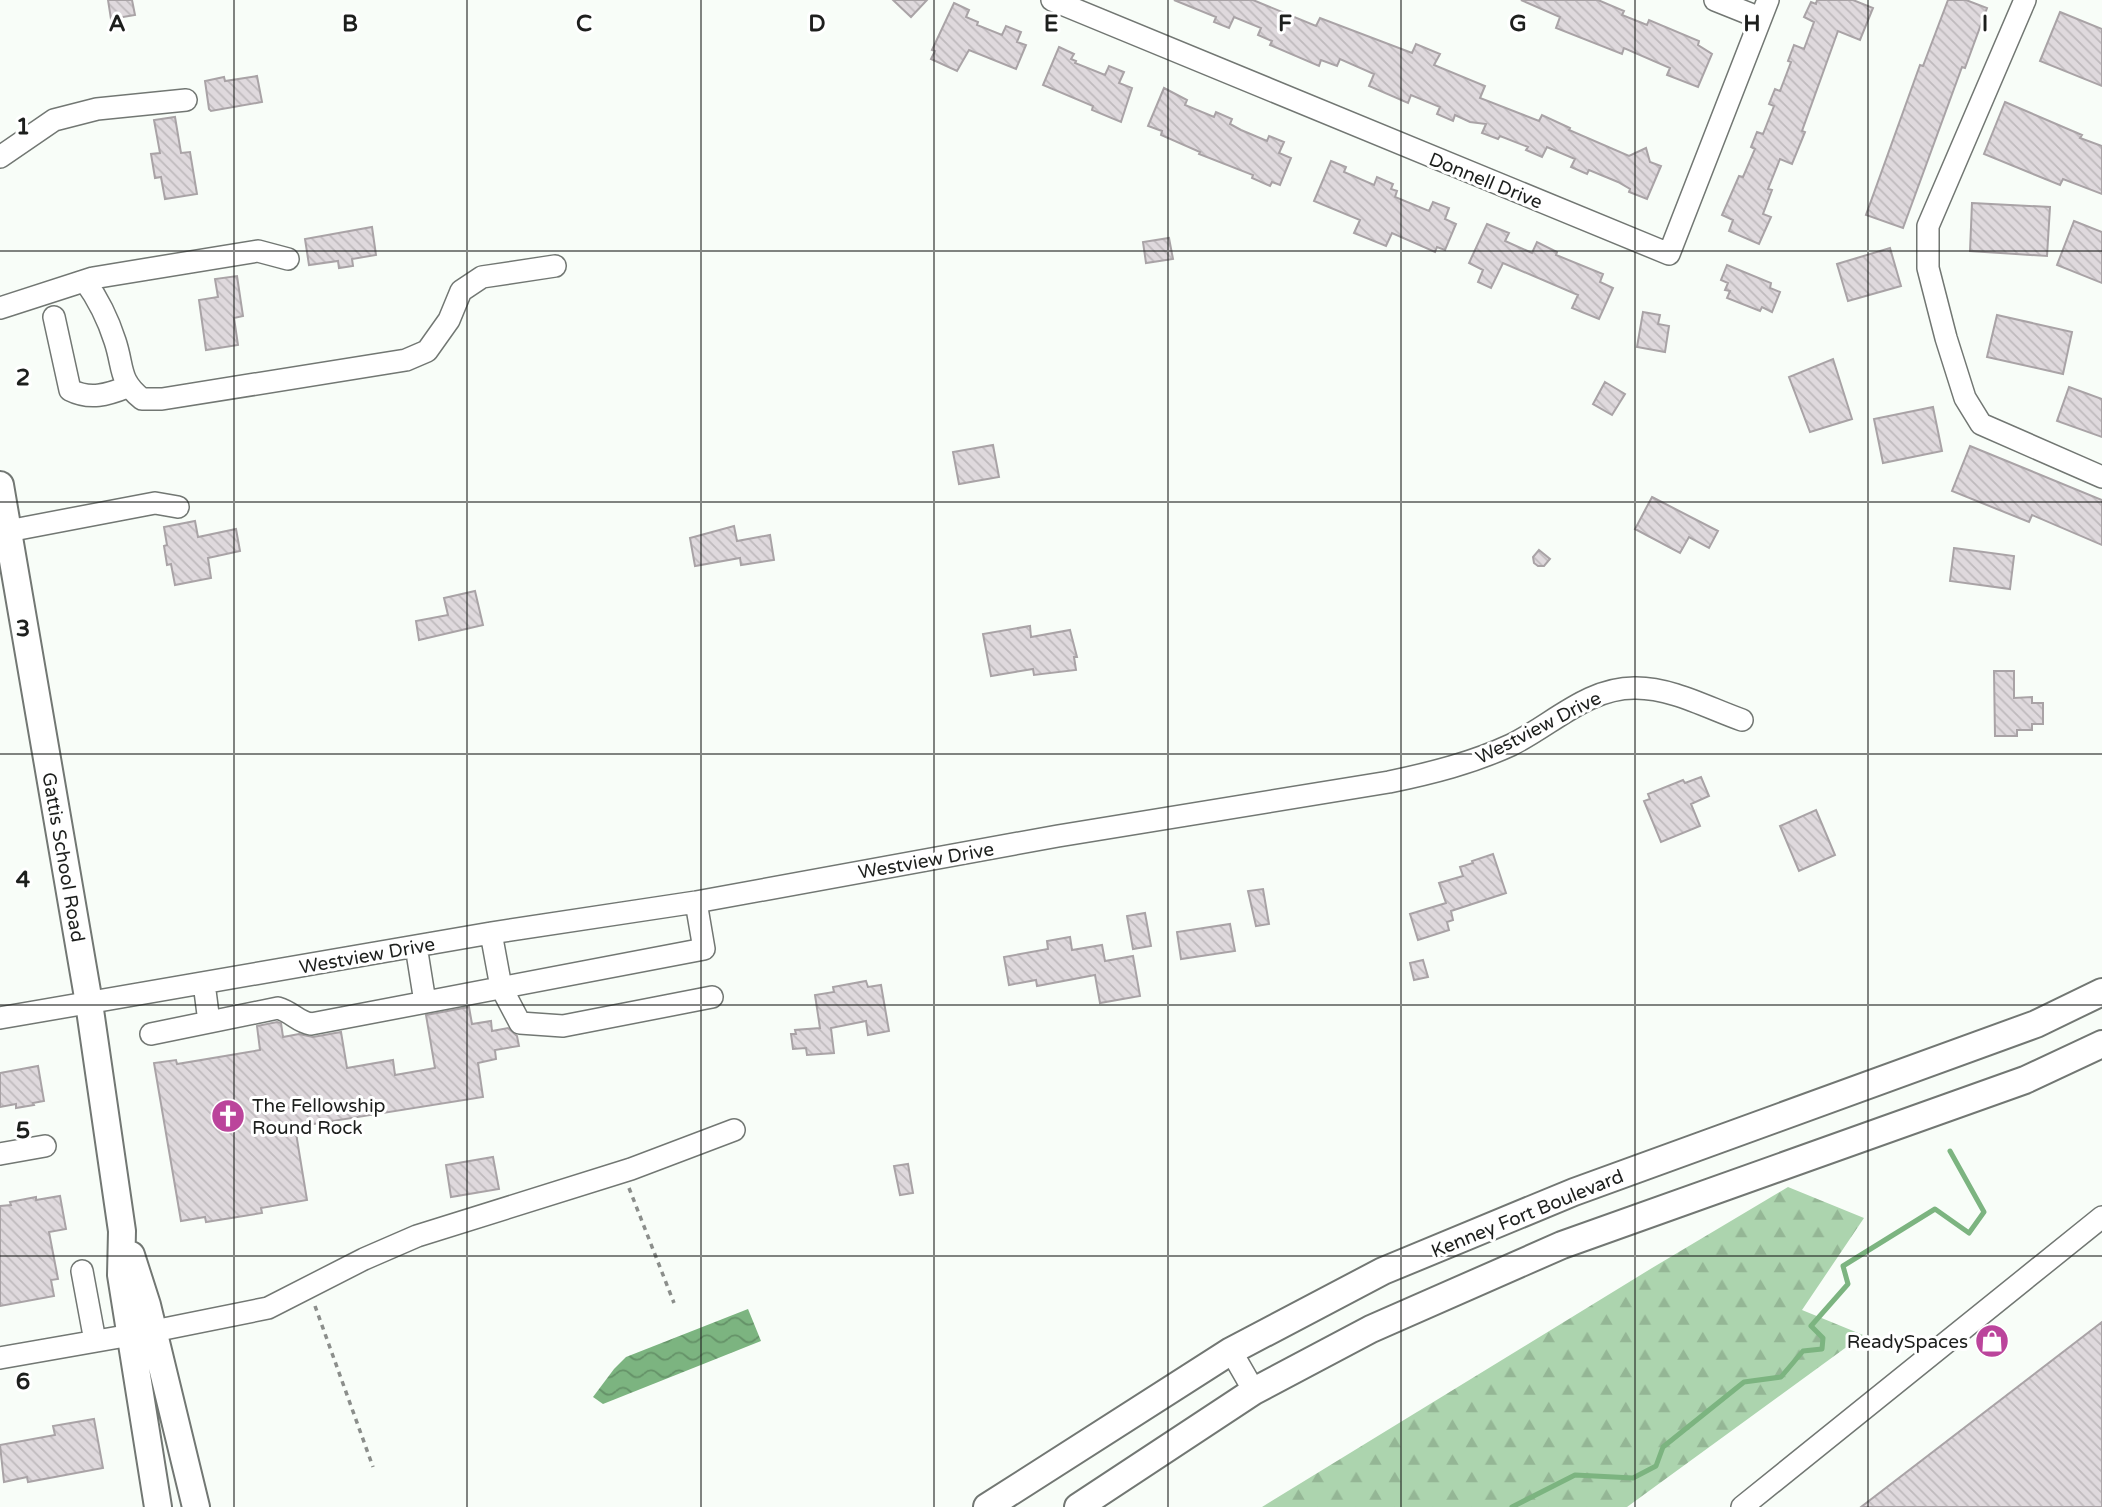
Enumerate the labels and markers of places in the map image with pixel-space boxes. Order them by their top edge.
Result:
place label: The Fellowship Round Rock [252,1095,386,1139]
church icon: The Fellowship Round Rock [209,1097,247,1135]
shop icon: ReadySpaces [1973,1322,2011,1360]
place label: ReadySpaces [1847,1331,1968,1353]

